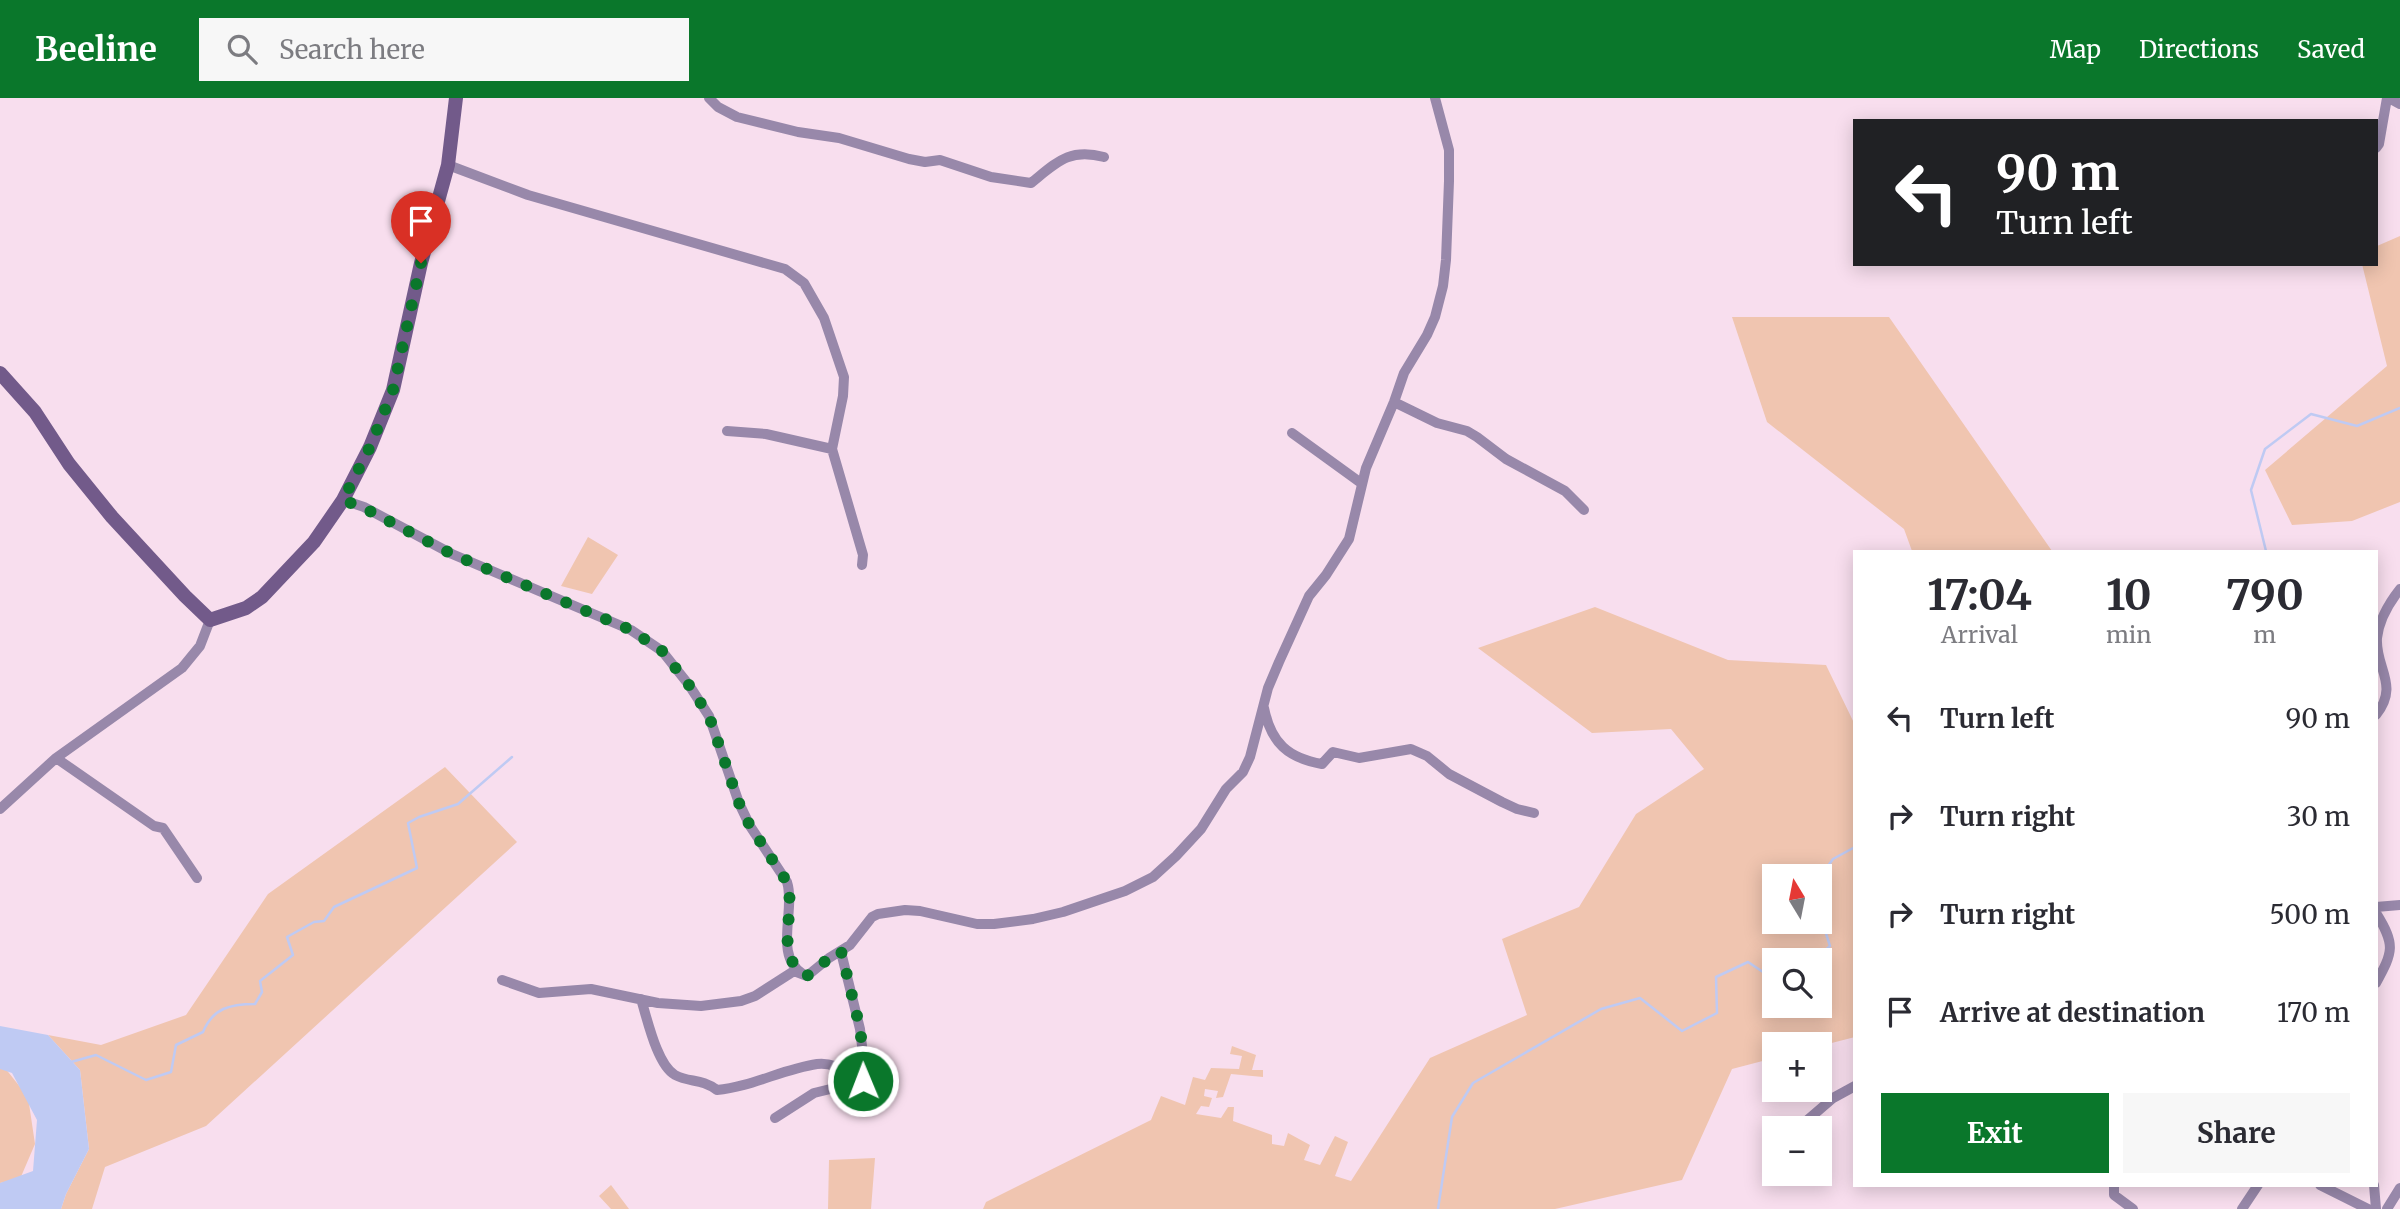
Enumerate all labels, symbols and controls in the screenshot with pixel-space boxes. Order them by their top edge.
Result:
search box [199,18,689,81]
text: Beeline [35,29,157,70]
icon: search [223,30,261,68]
text: Search here [279,33,425,66]
text: Map [2050,34,2101,65]
text: Directions [2139,34,2259,65]
text: Saved [2297,34,2365,65]
text: 90 m [1996,142,2120,203]
icon: left [1881,147,1972,238]
pin [391,191,451,263]
icon: arrive [402,202,440,240]
text: Turn left [1996,203,2133,243]
text: 17:04 [1927,569,2032,621]
text: 10 [2106,569,2152,621]
text: 790 [2226,569,2304,621]
text: Arrival [1941,620,2018,649]
text: min [2106,620,2152,649]
text: m [2253,620,2276,649]
icon: left [1881,699,1919,737]
text: Turn left [1940,702,2054,735]
text: 90 m [2286,702,2350,735]
icon: right [1881,797,1919,835]
text: Turn right [1940,800,2075,833]
text: 30 m [2287,800,2350,833]
north arrow [1762,864,1832,934]
map controls [1762,864,1832,1186]
icon: right [1881,895,1919,933]
text: Turn right [1940,898,2075,931]
text: 500 m [2270,898,2350,931]
button: search [1762,948,1832,1018]
icon: arrive [1881,993,1919,1031]
text: Arrive at destination [1940,996,2205,1029]
text: 170 m [2277,996,2350,1029]
button: + [1762,1032,1832,1102]
position arrow [826,1044,900,1118]
button: Exit [1881,1093,2109,1173]
button: Share [2123,1093,2350,1173]
button: − [1762,1116,1832,1186]

